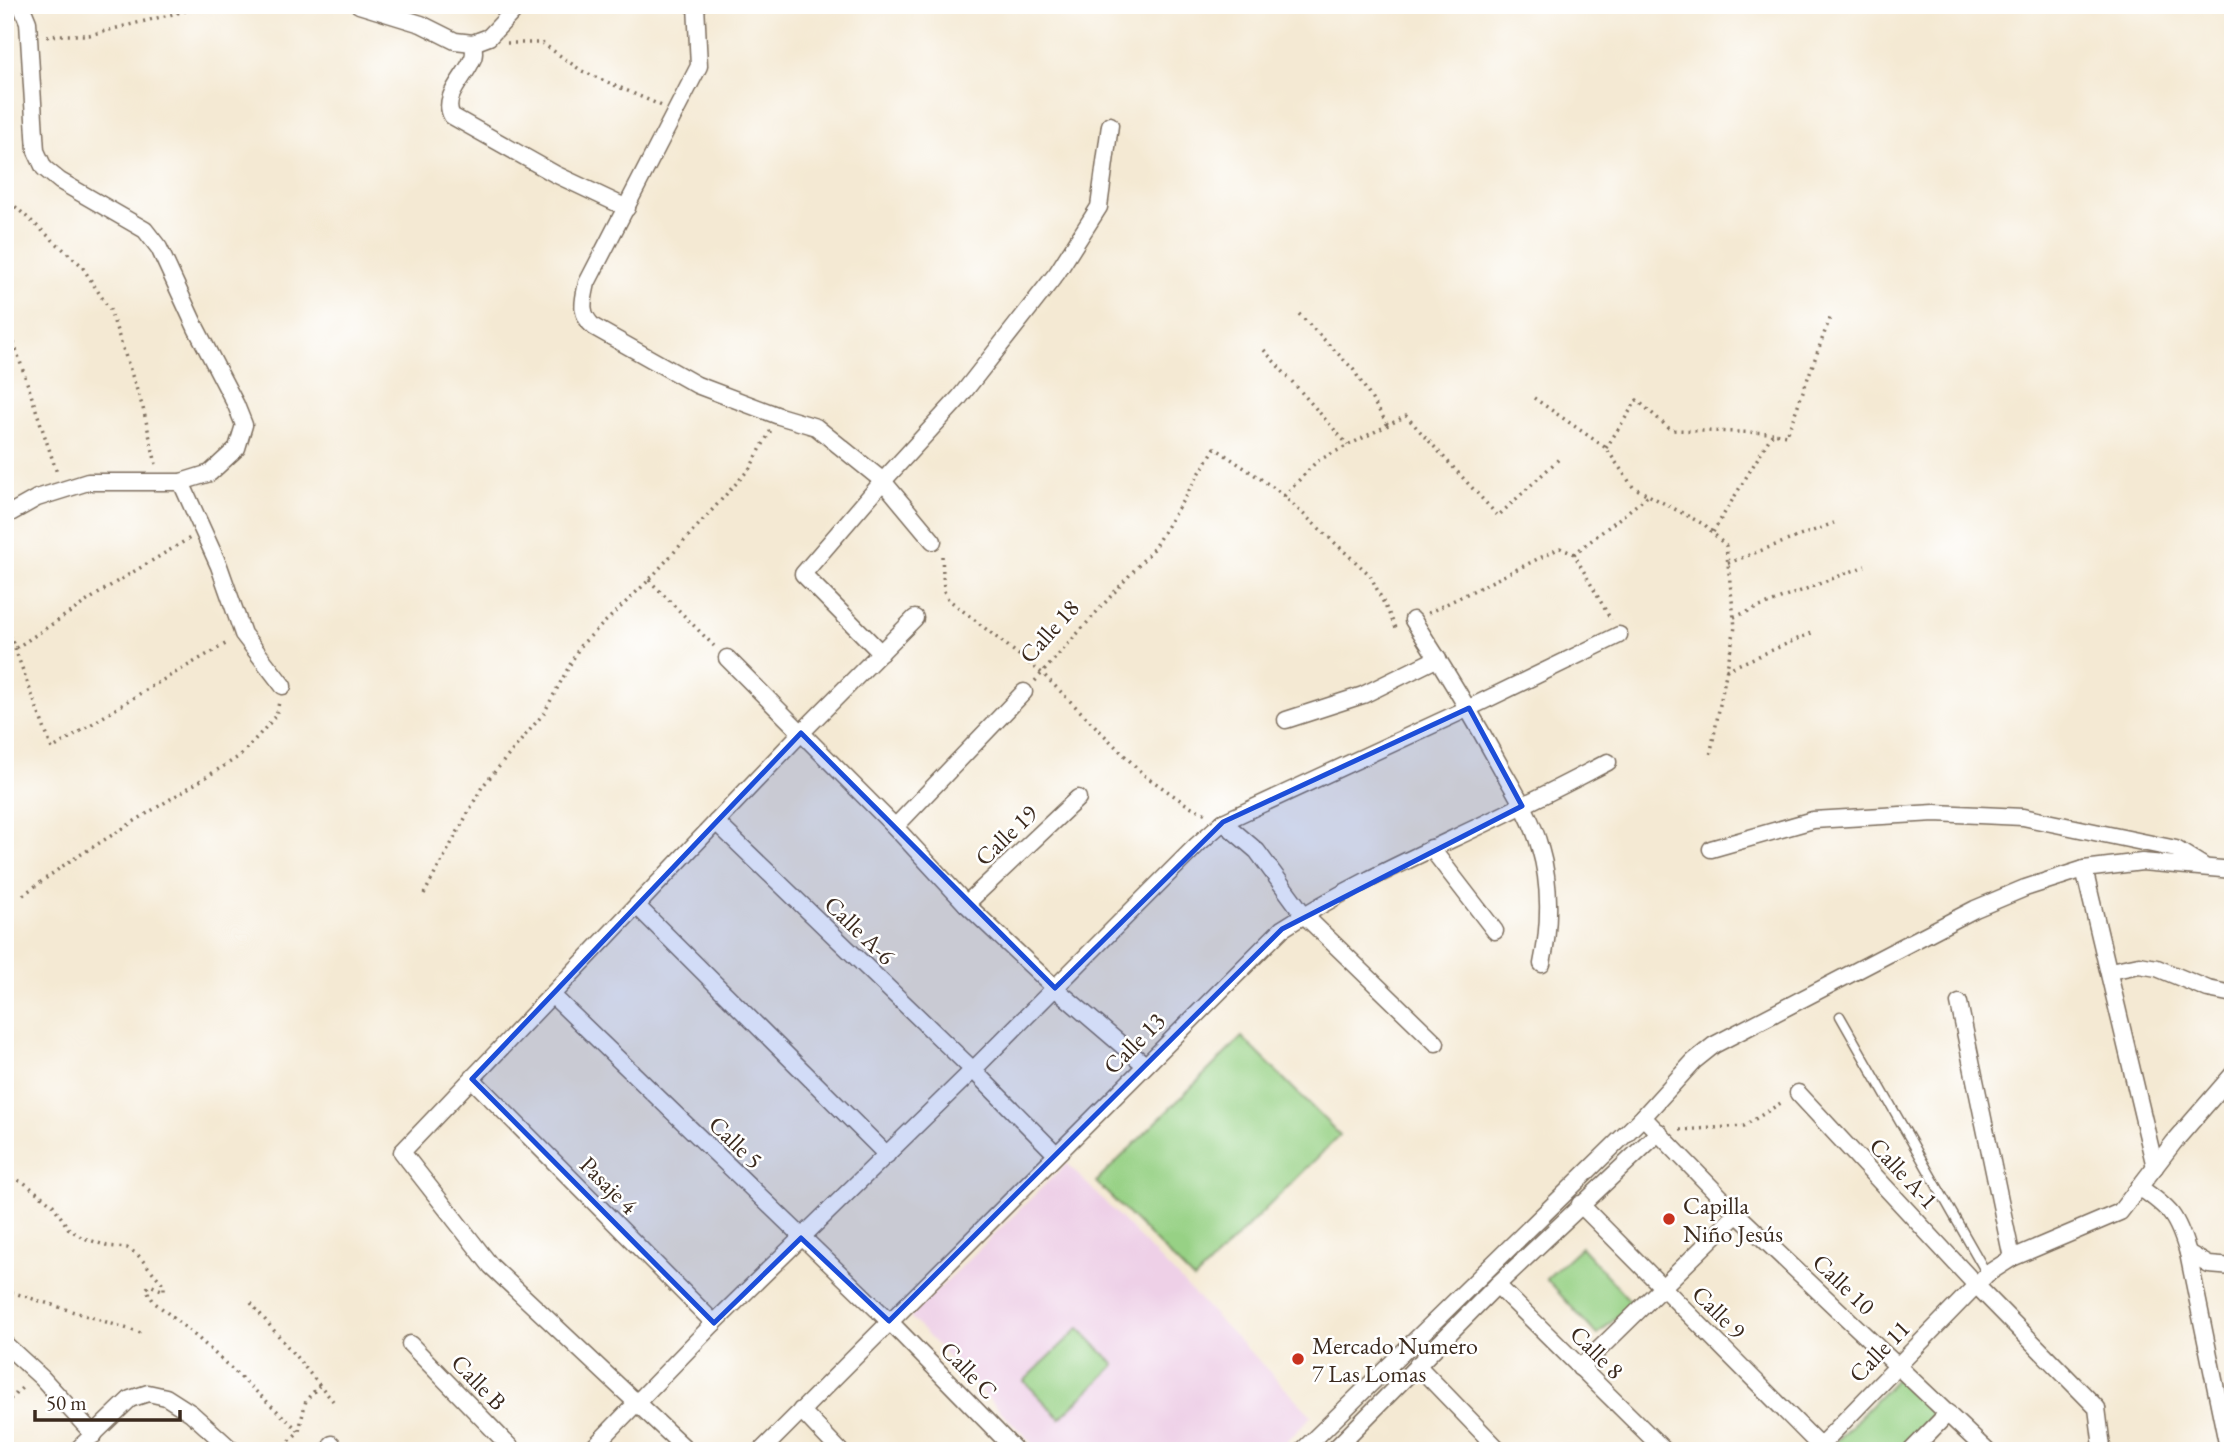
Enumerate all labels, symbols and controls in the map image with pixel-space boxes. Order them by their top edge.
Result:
street label: Calle 18 [1012,593,1086,669]
street label: Calle 19 [968,797,1044,872]
street label: Calle A-6 [818,889,902,971]
street label: Calle 13 [1096,1005,1172,1081]
street label: Calle 5 [702,1109,770,1175]
street label: Calle A-1 [1863,1131,1945,1215]
street label: Pasaje 4 [573,1149,645,1221]
place label: Capilla Niño Jesús [1683,1190,1783,1249]
marker: Capilla Niño Jesús [1661,1211,1677,1227]
street label: Calle 10 [1806,1247,1882,1321]
street label: Calle 9 [1685,1278,1753,1346]
street label: Calle 11 [1842,1313,1916,1389]
street label: Calle 8 [1563,1318,1631,1386]
place label: Mercado Numero 7 Las Lomas [1312,1330,1478,1389]
street label: Calle C [934,1334,1004,1406]
street label: Calle B [445,1347,513,1417]
marker: Mercado Numero 7 Las Lomas [1290,1351,1306,1367]
scale bar [35,1379,180,1423]
text: 50 m [46,1389,87,1416]

